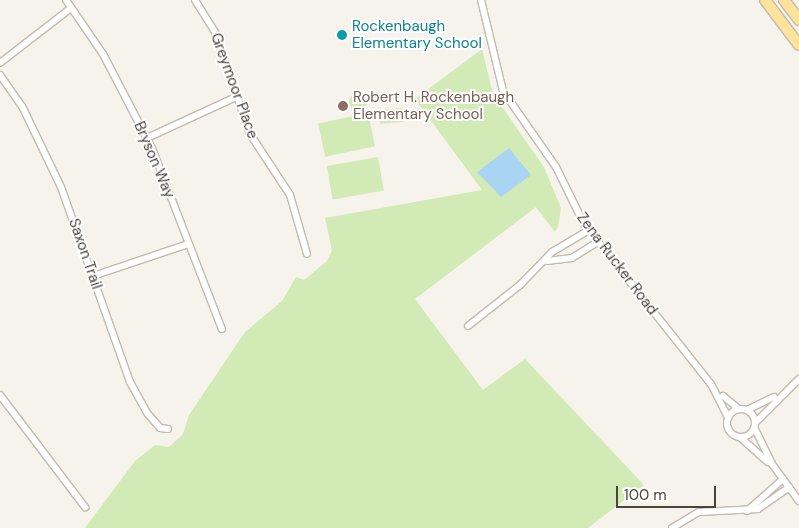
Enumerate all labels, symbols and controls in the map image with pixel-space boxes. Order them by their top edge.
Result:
place label: Rockenbaugh Elementary School [352,17,482,52]
marker: Rockenbaugh Elementary School [336,29,348,41]
street label: Greymoor Place [207,31,261,141]
place label: Robert H. Rockenbaugh Elementary School [353,88,514,123]
marker: Robert H. Rockenbaugh Elementary School [337,100,349,112]
street label: Bryson Way [130,119,178,201]
street label: Zena Rucker Road [573,209,661,319]
street label: Saxon Trail [64,216,106,292]
scale bar [619,476,719,508]
text: 100 m [624,485,667,505]

